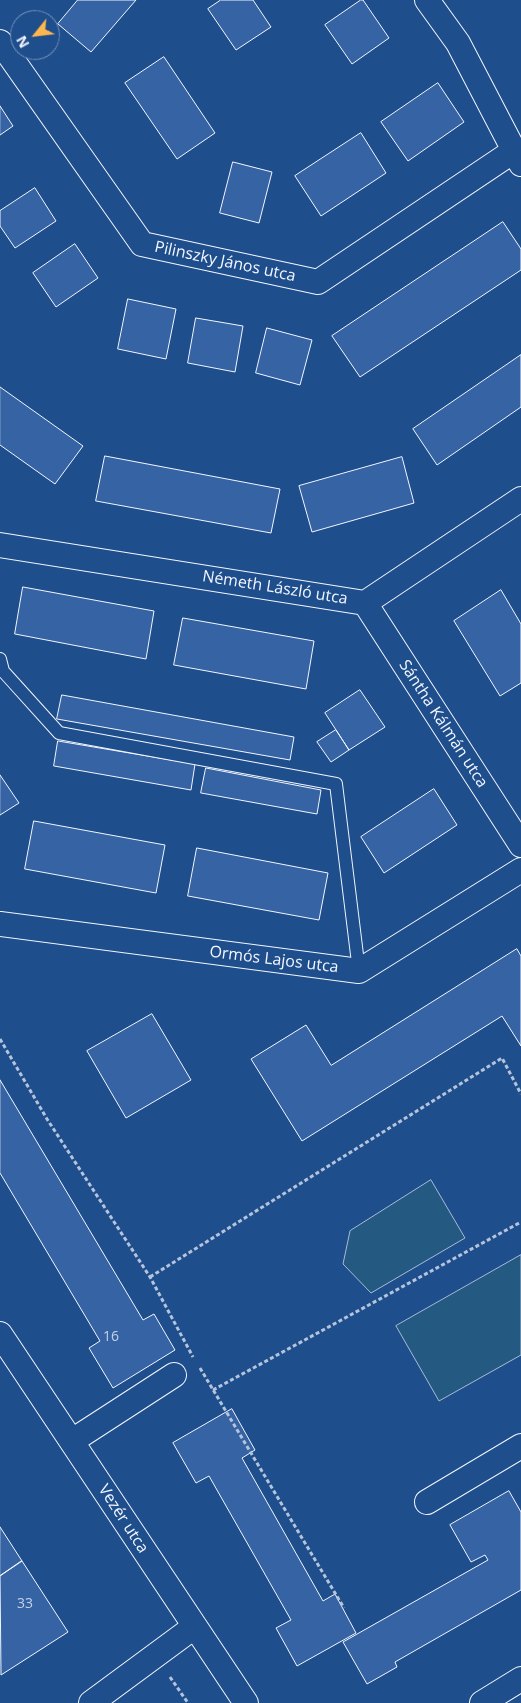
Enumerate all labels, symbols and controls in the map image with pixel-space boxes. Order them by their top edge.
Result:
north arrow [10,10,60,60]
text: N [11,32,33,52]
street label: Pilinszky János utca [153,238,297,286]
street label: Németh László utca [201,567,349,609]
street label: Sántha Kálmán utca [395,656,491,792]
street label: Ormós Lajos utca [208,943,340,977]
house number: 16 [103,1329,119,1345]
street label: Vezér utca [94,1481,152,1557]
house number: 33 [17,1596,33,1612]

